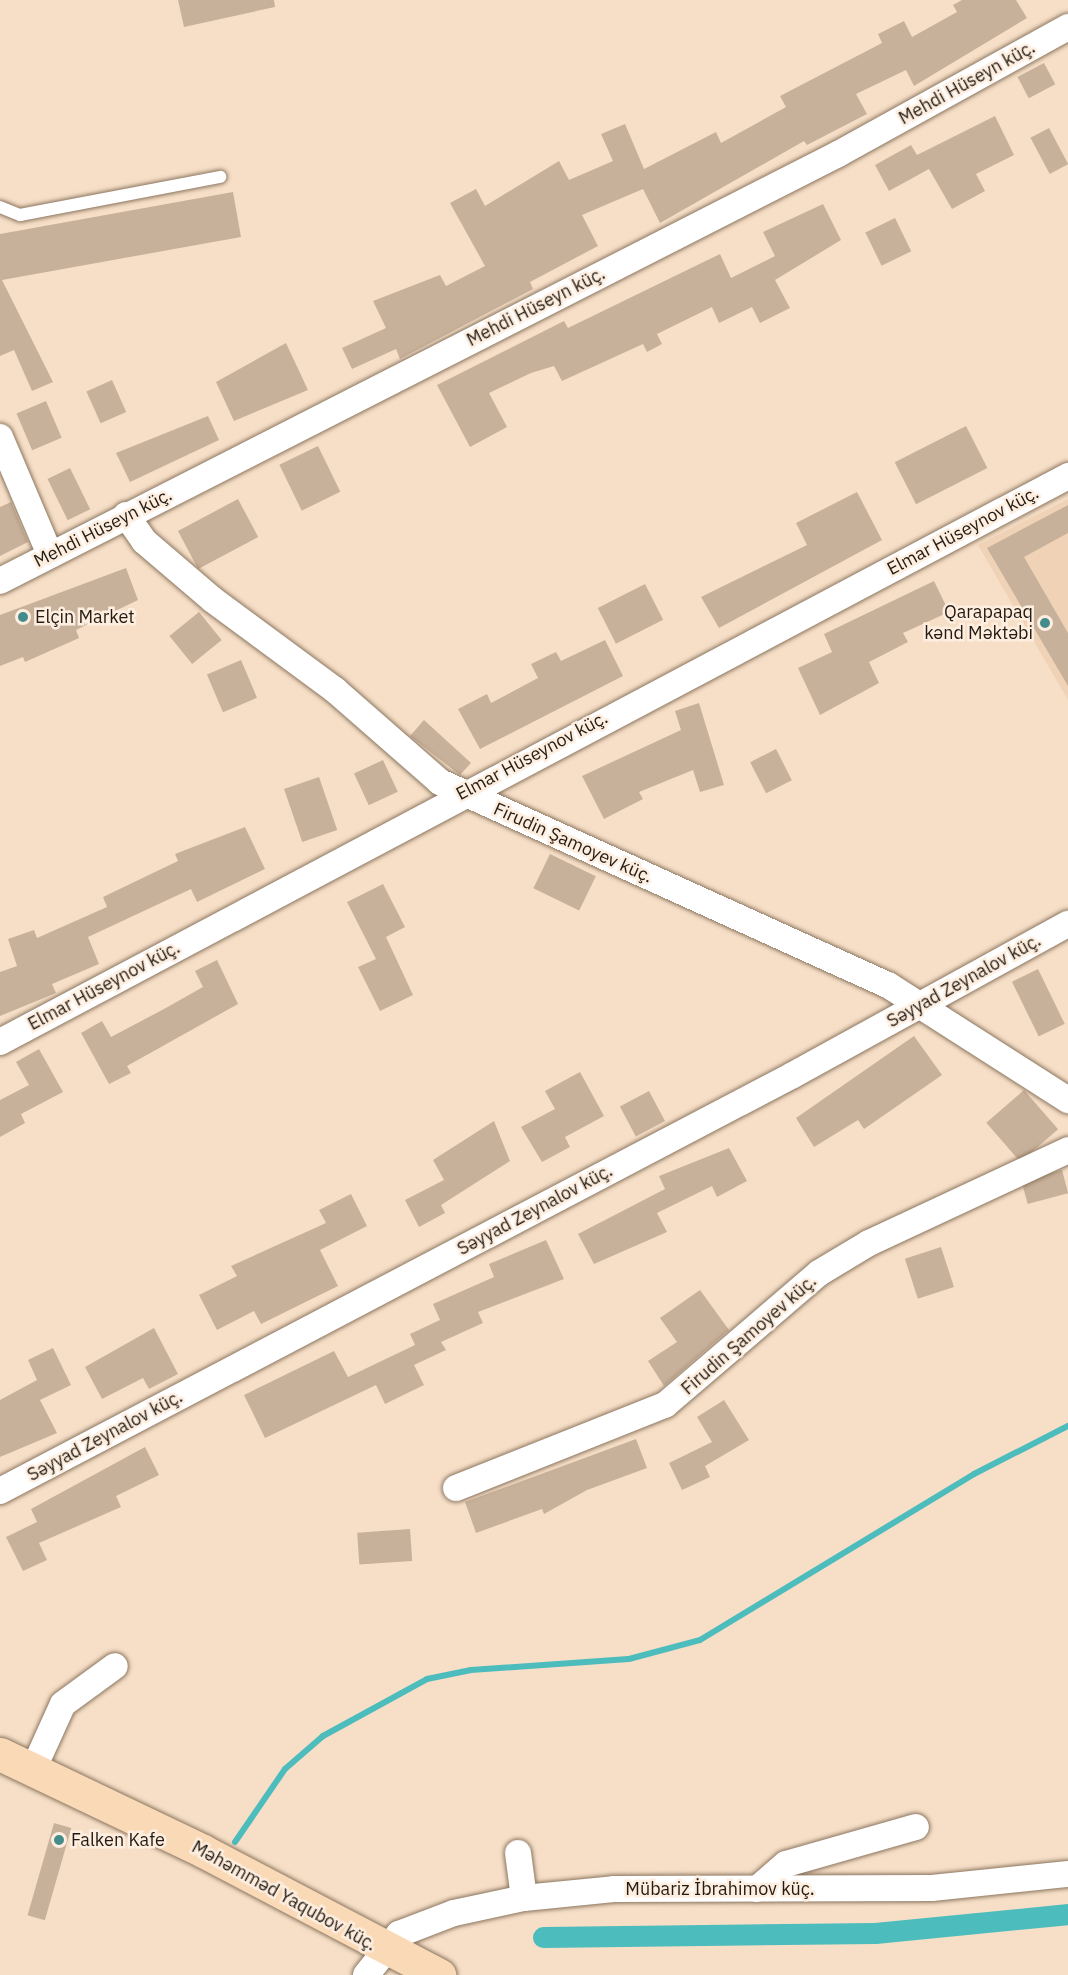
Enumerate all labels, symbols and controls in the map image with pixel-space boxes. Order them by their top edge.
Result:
street label: Mehdi Hüseyn küç. [895,37,1039,129]
street label: Mehdi Hüseyn küç. [463,263,609,351]
street label: Elmar Hüseynov küç. [883,482,1043,580]
street label: Mehdi Hüseyn küç. [30,484,176,572]
place label: Qarapapaq kənd Məktəbi [924,602,1033,644]
place label: Elçin Market [35,606,135,628]
marker: Elçin Market [16,610,30,624]
marker: Qarapapaq kənd Məktəbi [1038,616,1052,630]
street label: Elmar Hüseynov küç. [452,707,612,805]
street label: Firudin Şamoyev küç. [490,798,656,888]
street label: Səyyad Zeynalov küç. [883,930,1045,1032]
street label: Elmar Hüseynov küç. [24,937,184,1035]
street label: Səyyad Zeynalov küç. [454,1160,616,1260]
street label: Firudin Şamoyev küç. [677,1270,821,1400]
street label: Səyyad Zeynalov küç. [24,1386,186,1486]
place label: Falken Kafe [71,1829,165,1851]
marker: Falken Kafe [52,1833,66,1847]
street label: Məhəmməd Yaqubov küç. [188,1836,380,1956]
street label: Mübariz İbrahimov küç. [625,1878,815,1900]

